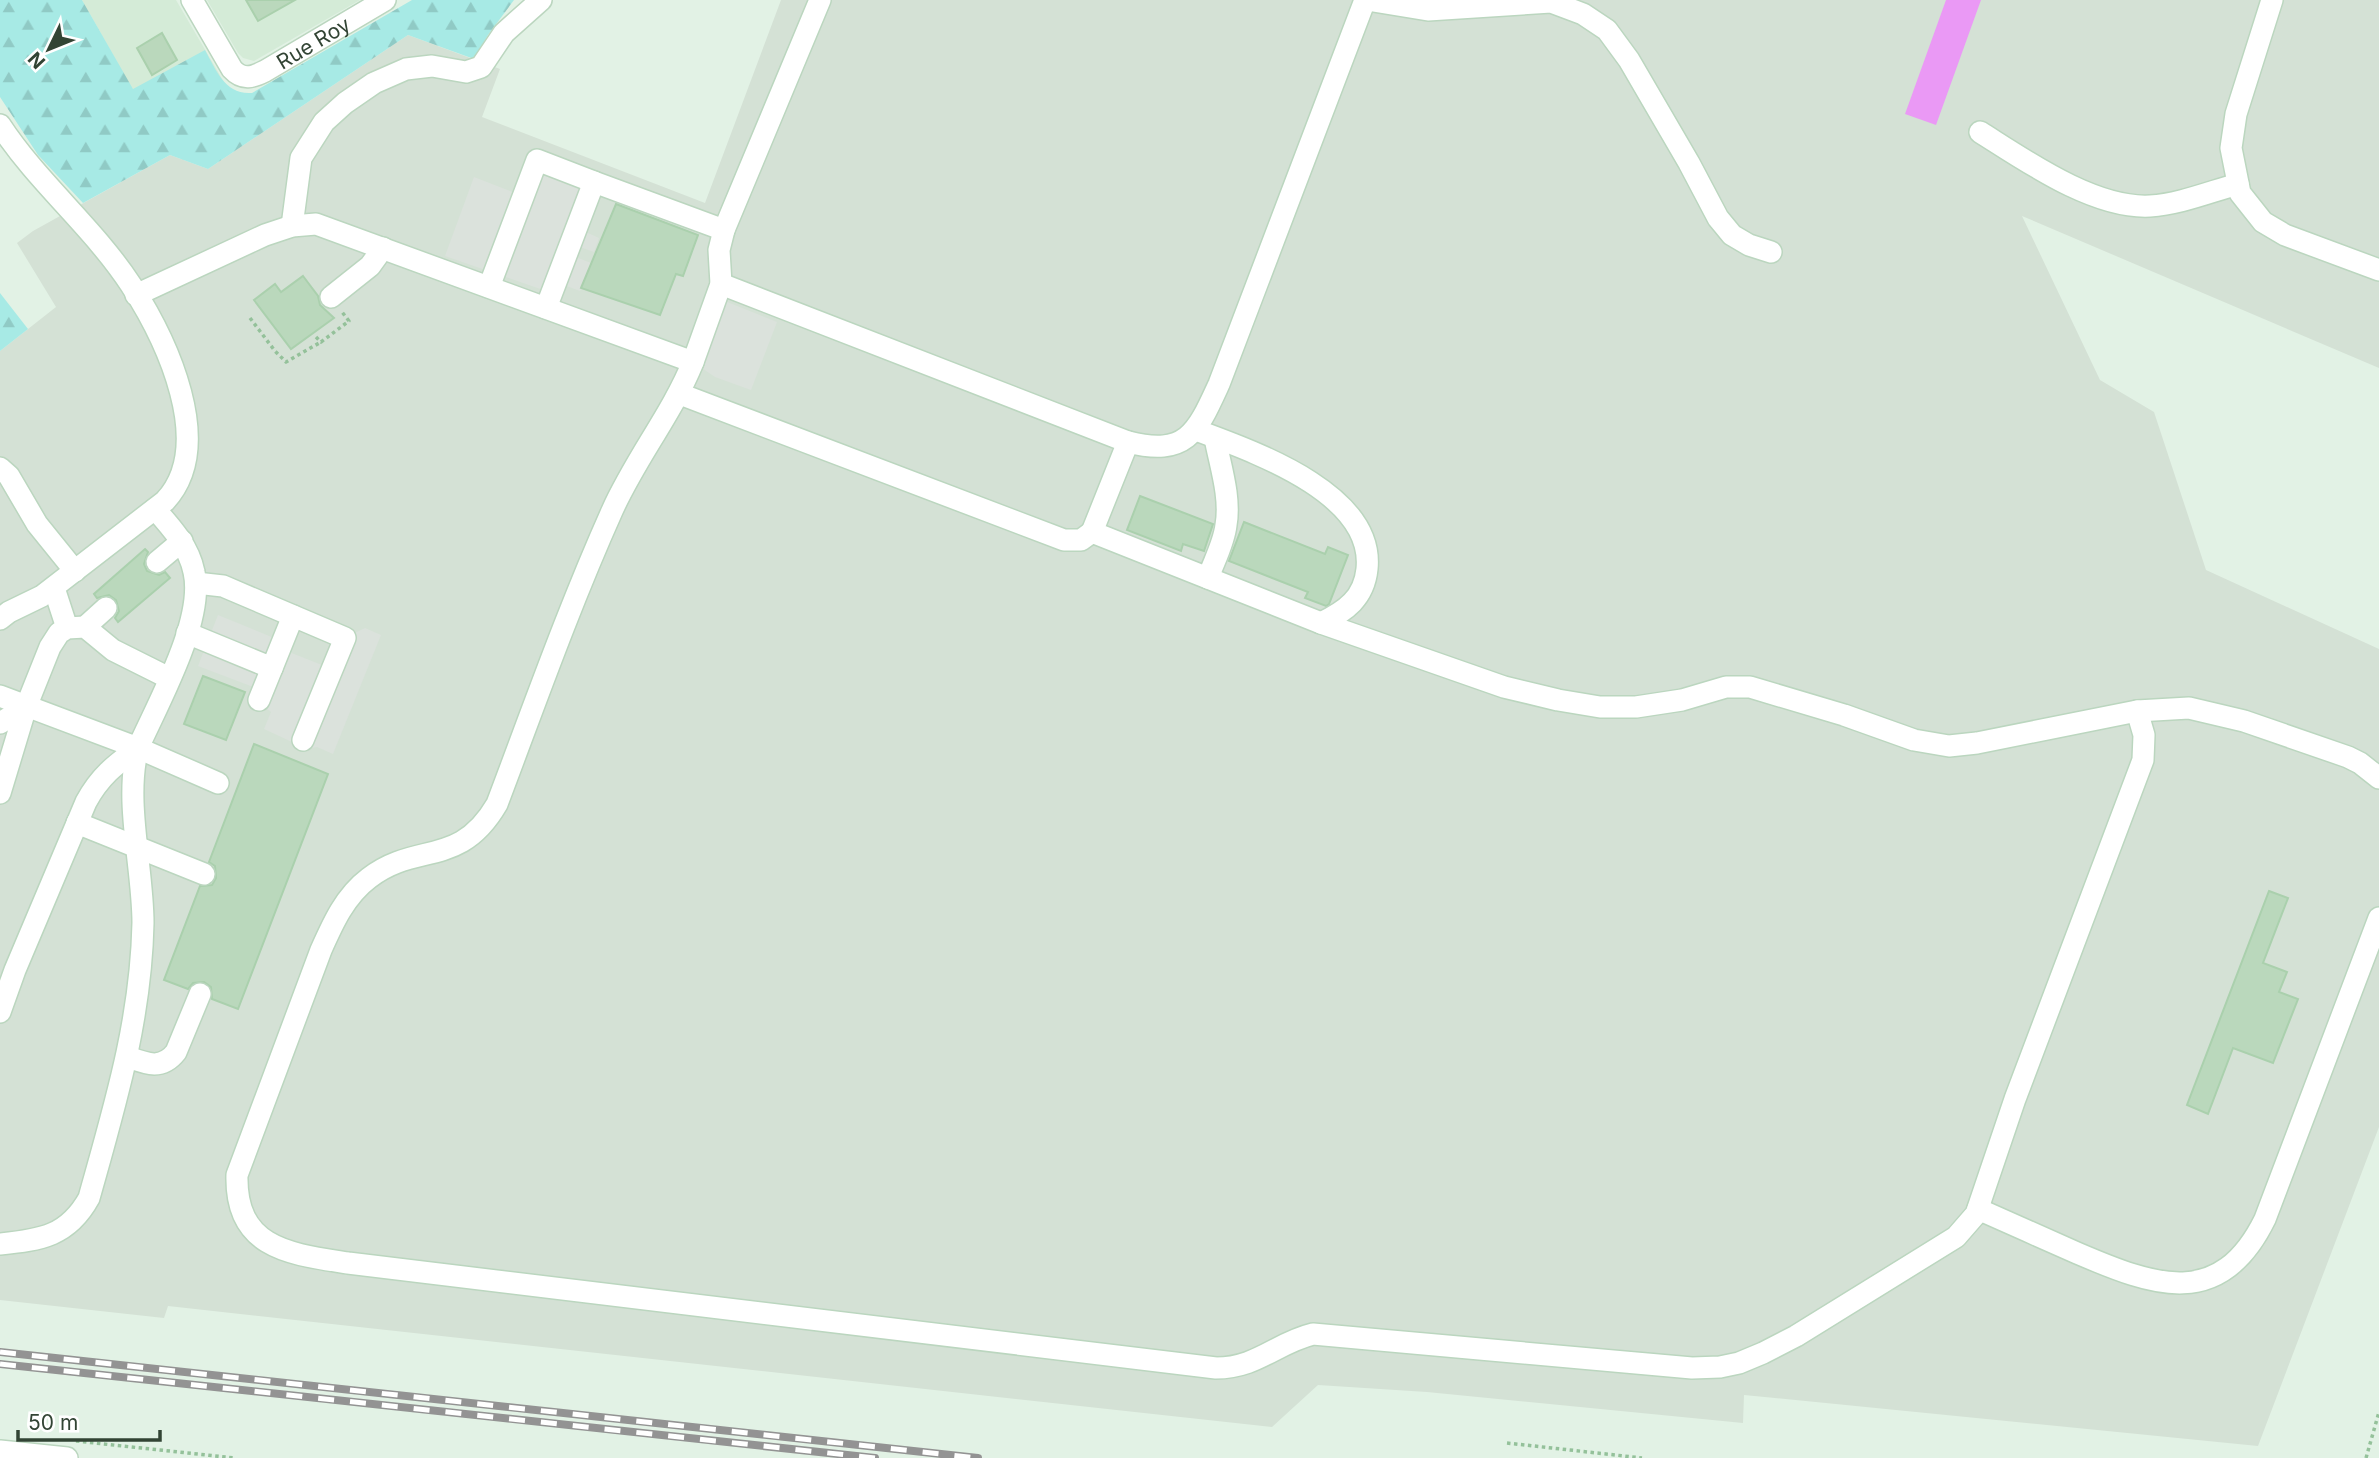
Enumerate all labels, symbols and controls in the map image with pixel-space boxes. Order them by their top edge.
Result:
street label: Rue Roy [272,11,355,74]
north arrow [14,14,84,84]
text: N [24,47,50,73]
scale bar [18,1398,159,1442]
text: 50 m [28,1410,78,1435]

